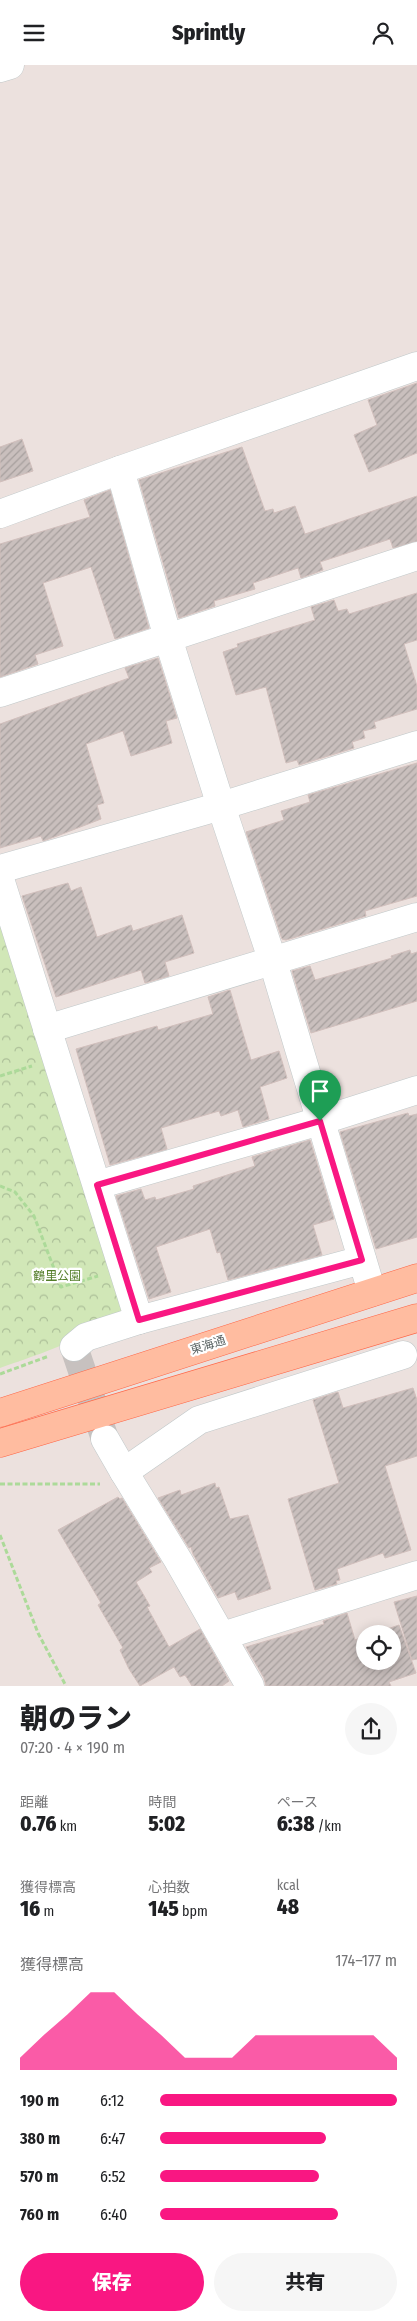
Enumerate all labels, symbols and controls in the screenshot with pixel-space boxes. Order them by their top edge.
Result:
icon: menu [20,19,48,47]
text: Sprintly [172,19,245,46]
icon: person [369,19,397,47]
pin [299,1070,341,1121]
icon: arrive [306,1077,334,1105]
park label: 鶴里公園 [33,1269,81,1283]
street label: 東海通 [189,1333,227,1357]
map controls [356,1625,401,1670]
button: locate [356,1625,401,1670]
text: 朝のラン [20,1702,132,1735]
button: share [345,1703,397,1755]
text: 07:20 · 4 × 190 m [20,1738,125,1757]
text: 距離 [20,1794,48,1811]
text: 時間 [148,1794,176,1811]
text: ペース [277,1794,318,1811]
text: 0.76 [20,1811,56,1837]
text: 5:02 [148,1811,185,1837]
text: 6:38 [277,1811,314,1837]
text: km [56,1818,77,1835]
text: /km [314,1818,342,1835]
text: kcal [277,1877,299,1894]
text: 獲得標高 [20,1879,76,1896]
text: 心拍数 [148,1879,190,1896]
text: 48 [277,1894,299,1920]
text: 16 [20,1896,40,1922]
text: 145 [148,1896,179,1922]
text: m [40,1903,54,1920]
text: bpm [179,1903,208,1920]
text: 174–177 m [335,1951,397,1970]
text: 獲得標高 [20,1955,84,1974]
text: 190 m [20,2091,59,2110]
text: 6:12 [100,2091,124,2110]
text: 380 m [20,2129,60,2148]
text: 6:47 [100,2129,125,2148]
text: 570 m [20,2167,58,2186]
text: 6:52 [100,2167,126,2186]
text: 760 m [20,2205,59,2224]
text: 6:40 [100,2205,127,2224]
button: 保存 [20,2253,204,2311]
button: 共有 [214,2253,397,2311]

